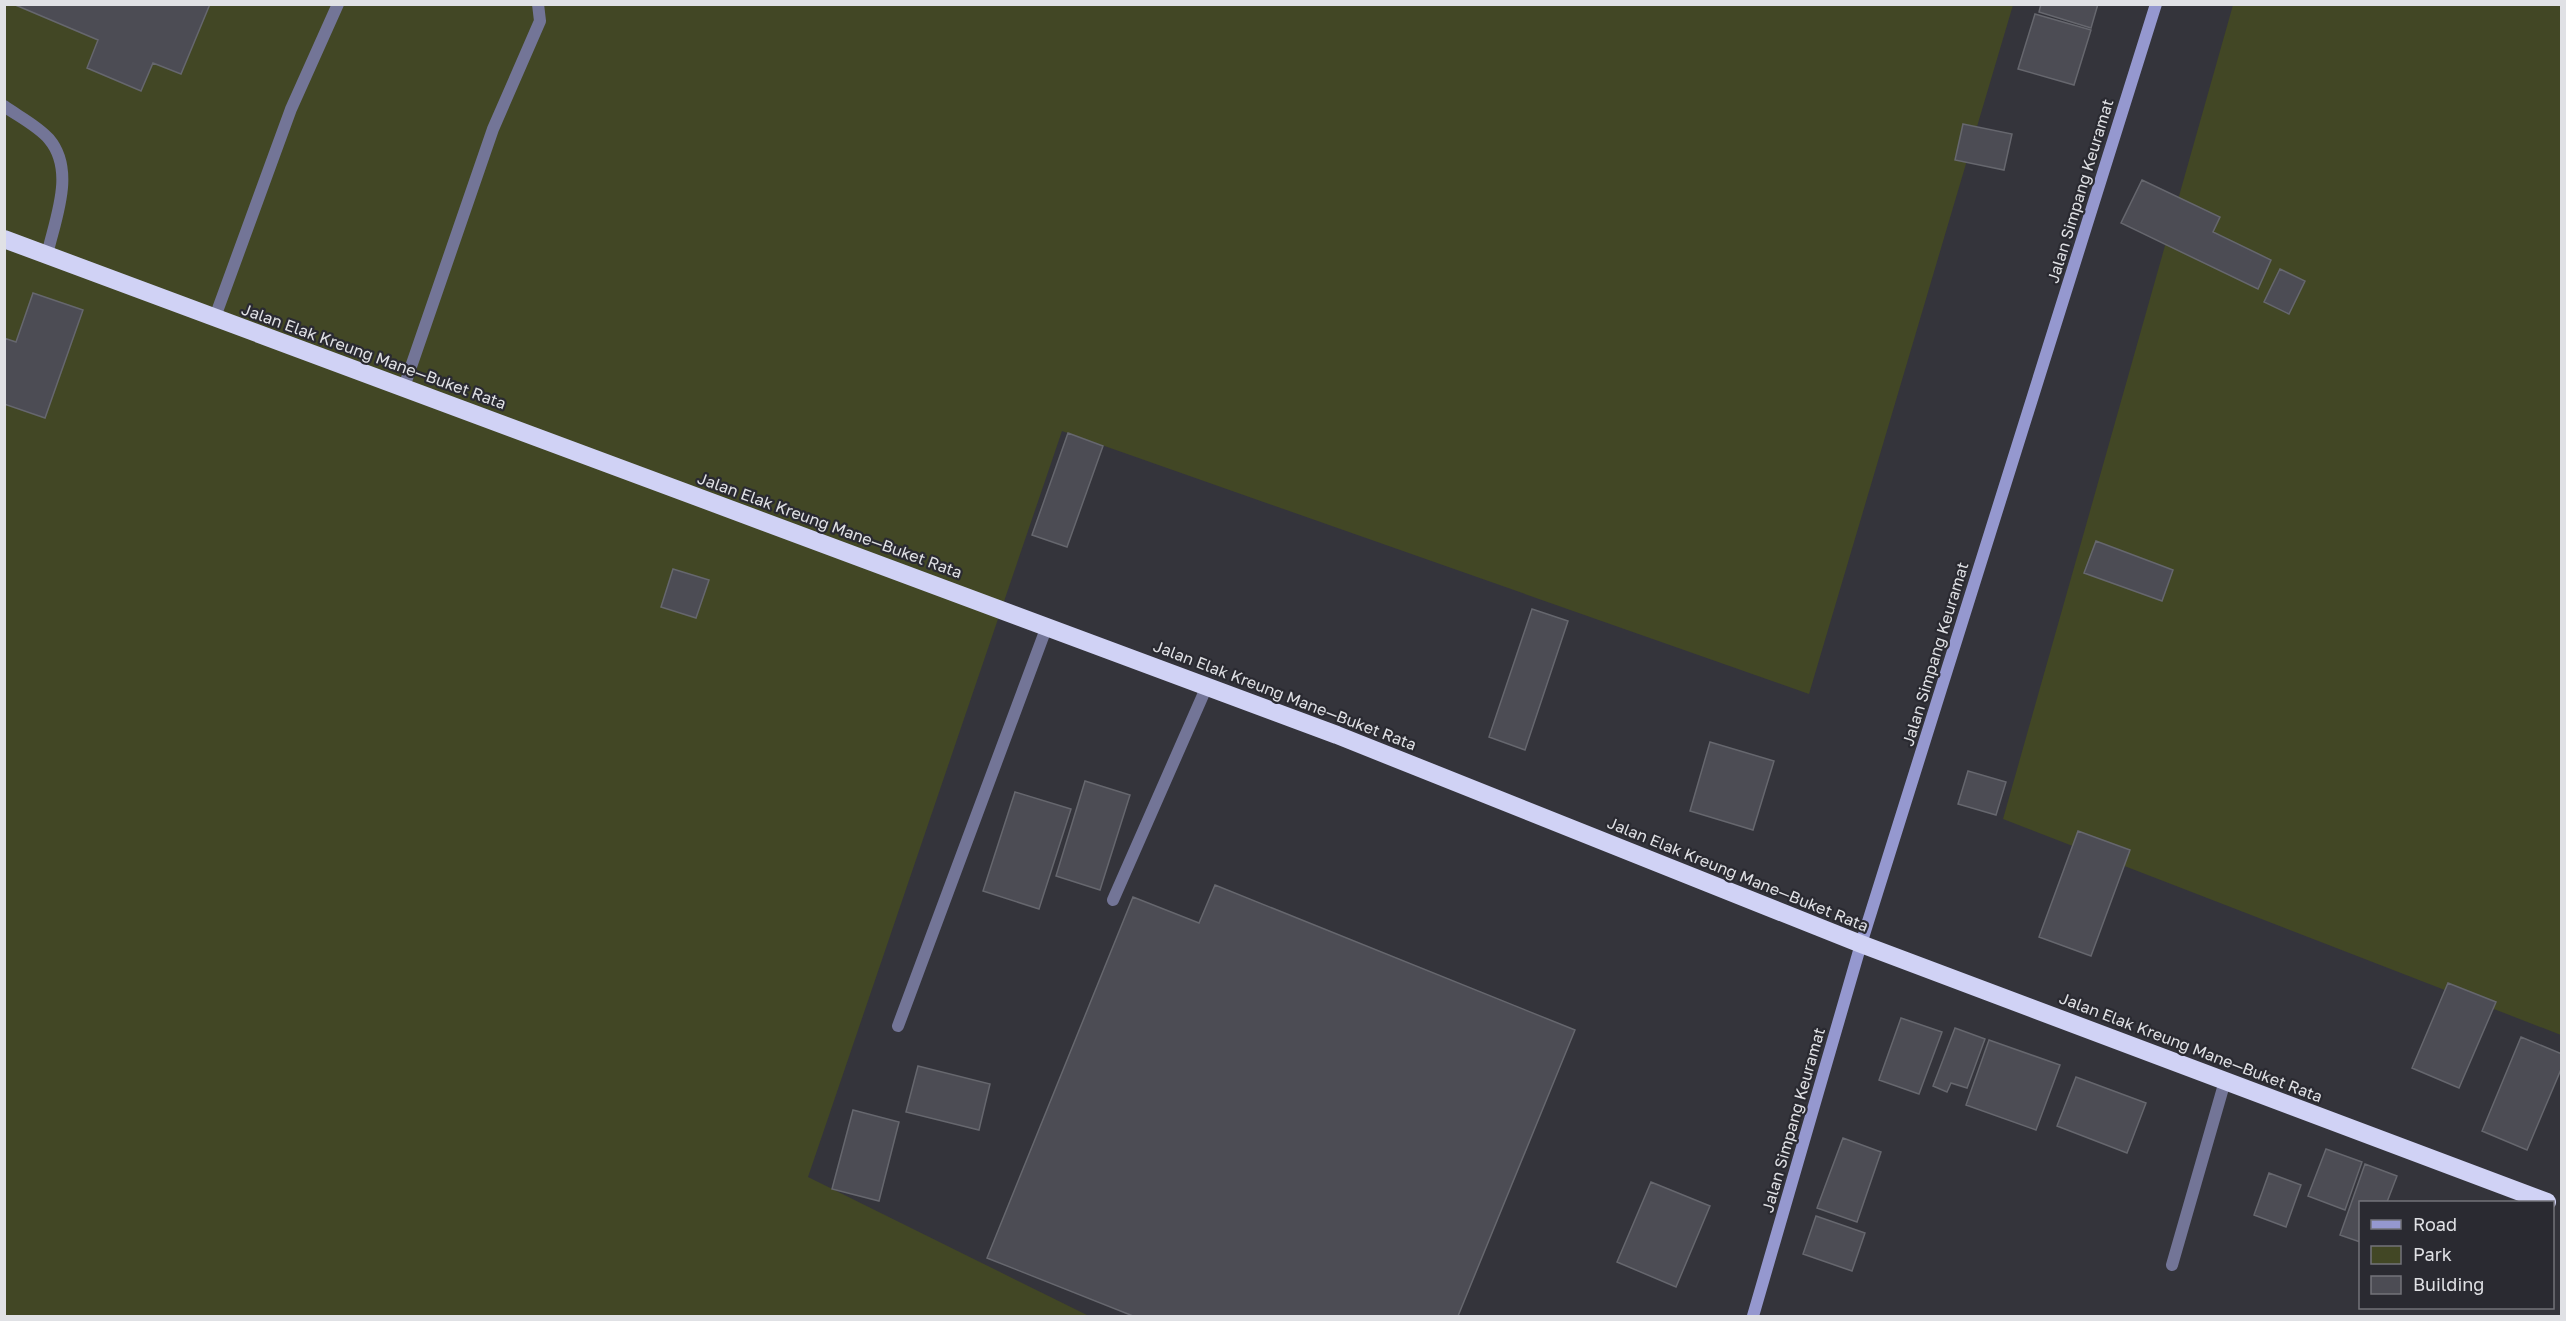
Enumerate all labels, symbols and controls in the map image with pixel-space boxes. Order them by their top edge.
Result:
street label: Jalan Simpang Keuramat [2042,97,2118,285]
street label: Jalan Elak Kreung Mane—Buket Rata [239,299,509,413]
street label: Jalan Elak Kreung Mane—Buket Rata [695,468,965,582]
street label: Jalan Simpang Keuramat [1897,560,1973,748]
street label: Jalan Elak Kreung Mane—Buket Rata [1151,635,1419,755]
street label: Jalan Elak Kreung Mane—Buket Rata [1604,812,1872,936]
street label: Jalan Elak Kreung Mane—Buket Rata [2057,987,2325,1107]
street label: Jalan Simpang Keuramat [1757,1025,1829,1215]
legend [2359,1201,2554,1309]
text: Road [2413,1213,2457,1235]
text: Park [2413,1243,2452,1265]
text: Building [2413,1273,2484,1295]

